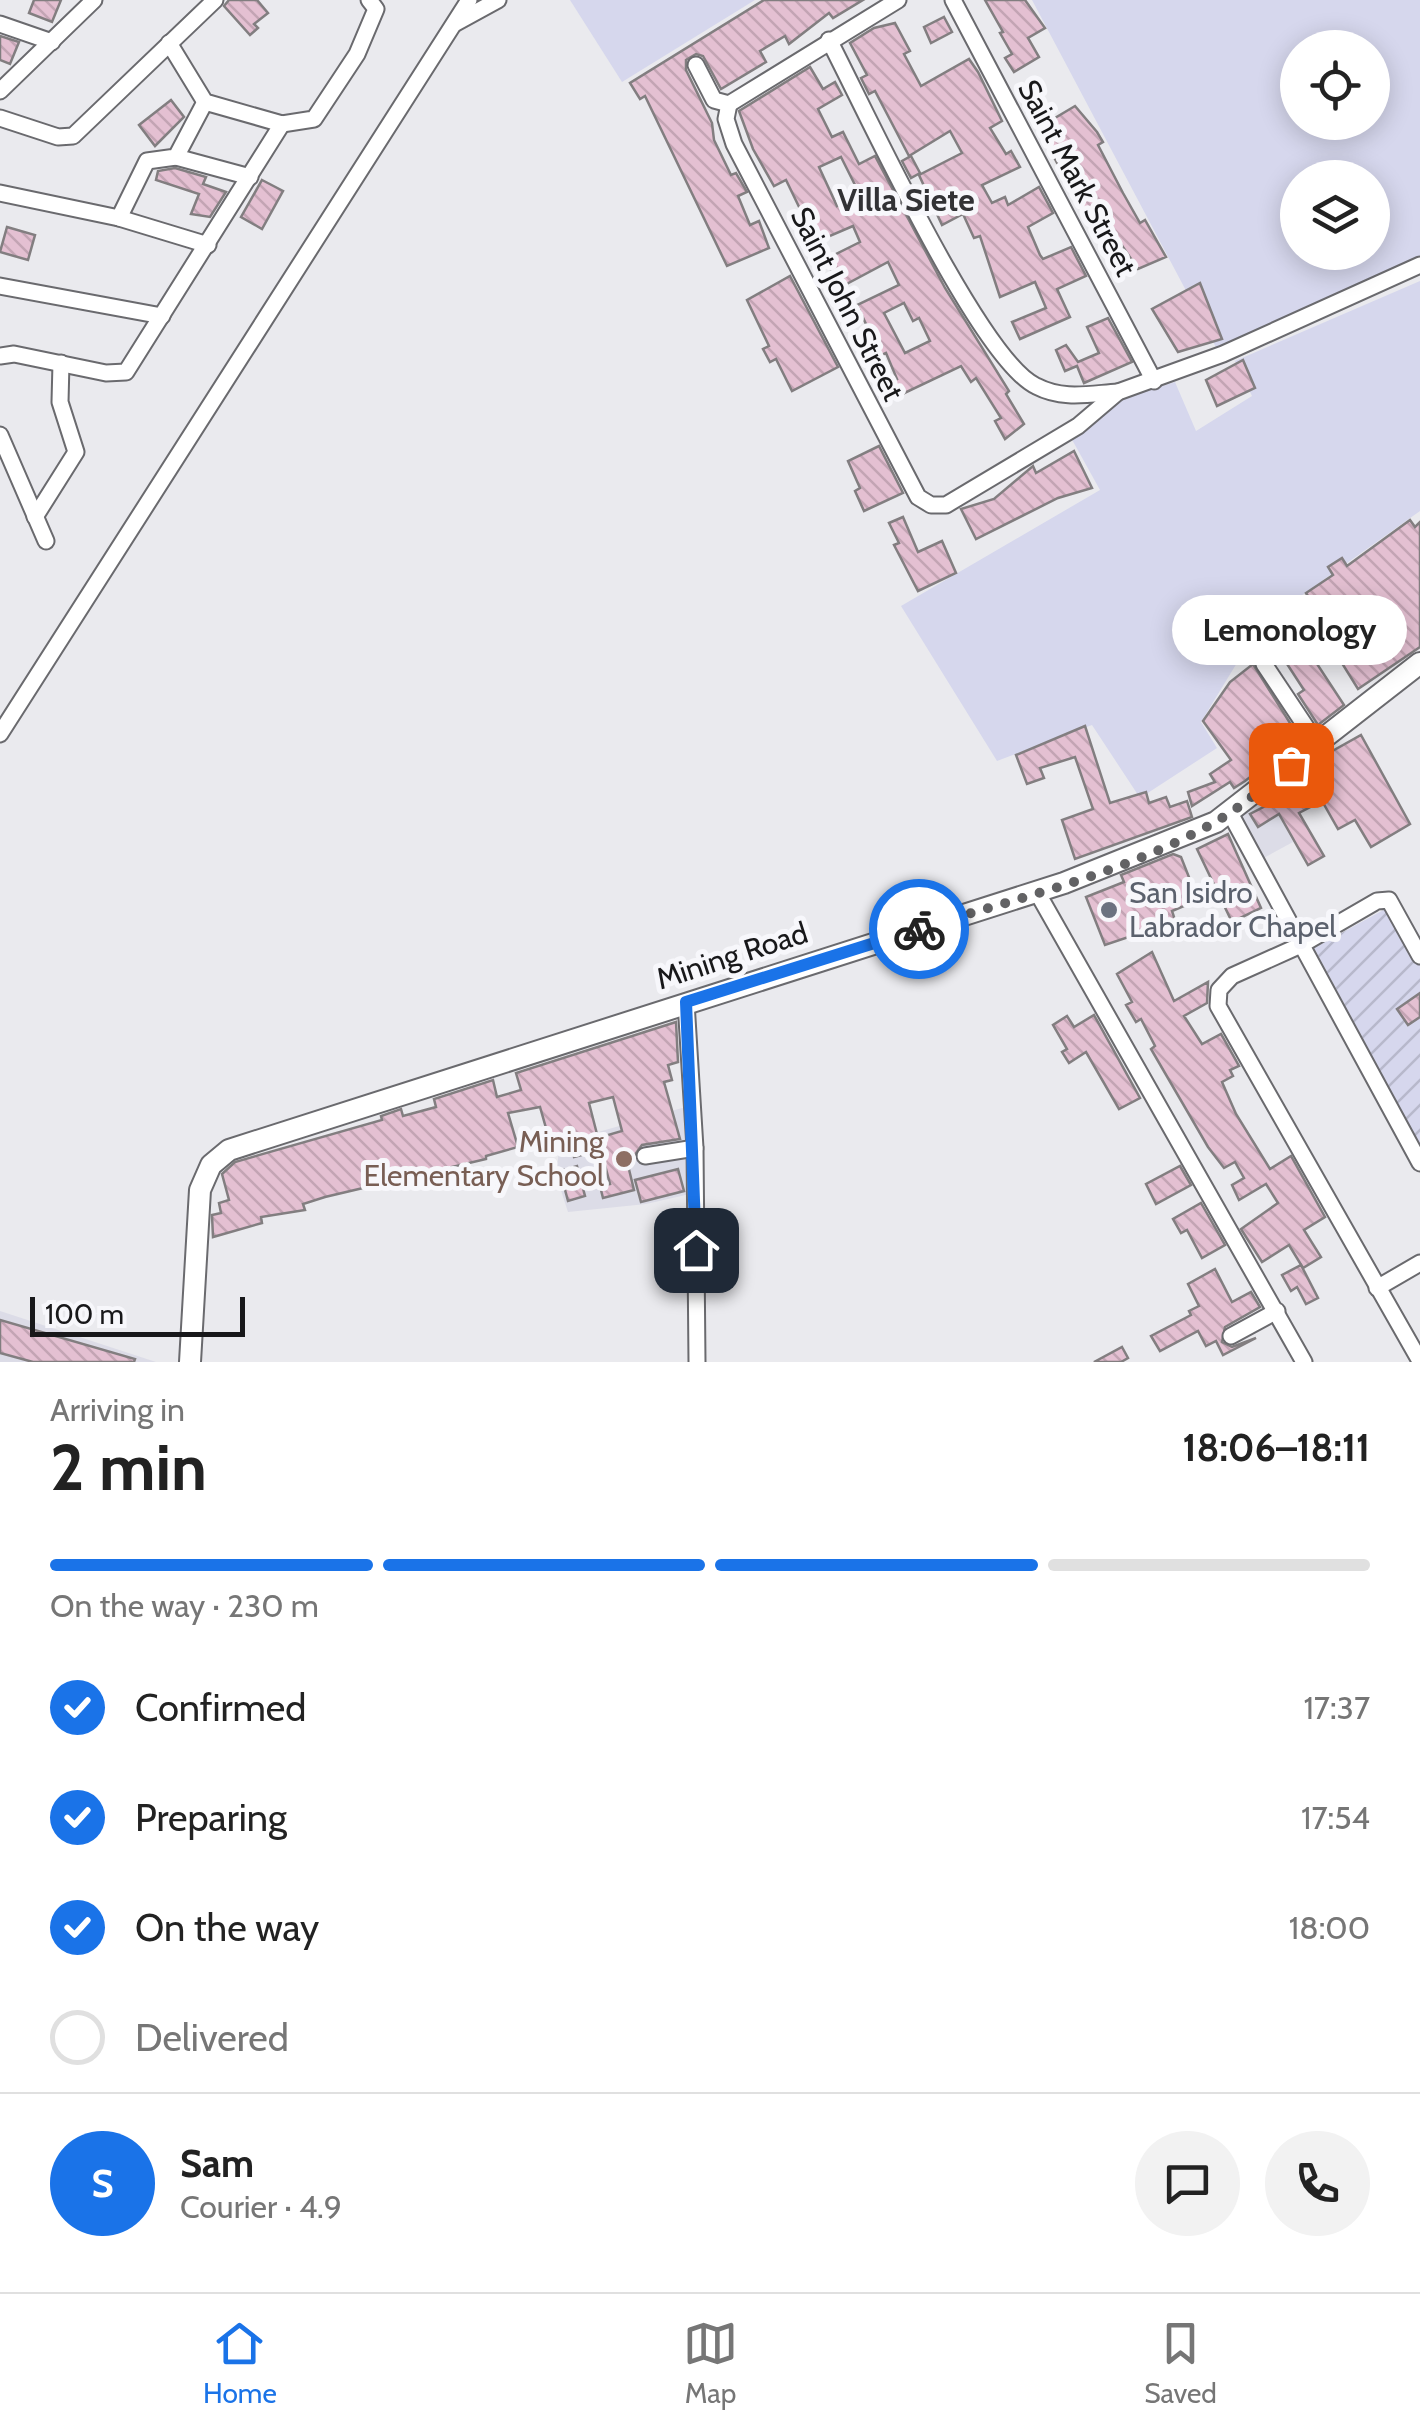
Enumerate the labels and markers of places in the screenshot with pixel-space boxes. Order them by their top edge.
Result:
callout: Lemonology [1174,595,1408,665]
pin [1249,723,1334,808]
place label: San Isidro Labrador Chapel [1129,874,1336,945]
marker: San Isidro Labrador Chapel [1098,899,1120,921]
place label: Mining Elementary School [364,1123,605,1194]
marker: Mining Elementary School [613,1148,635,1170]
pin [654,1208,739,1293]

